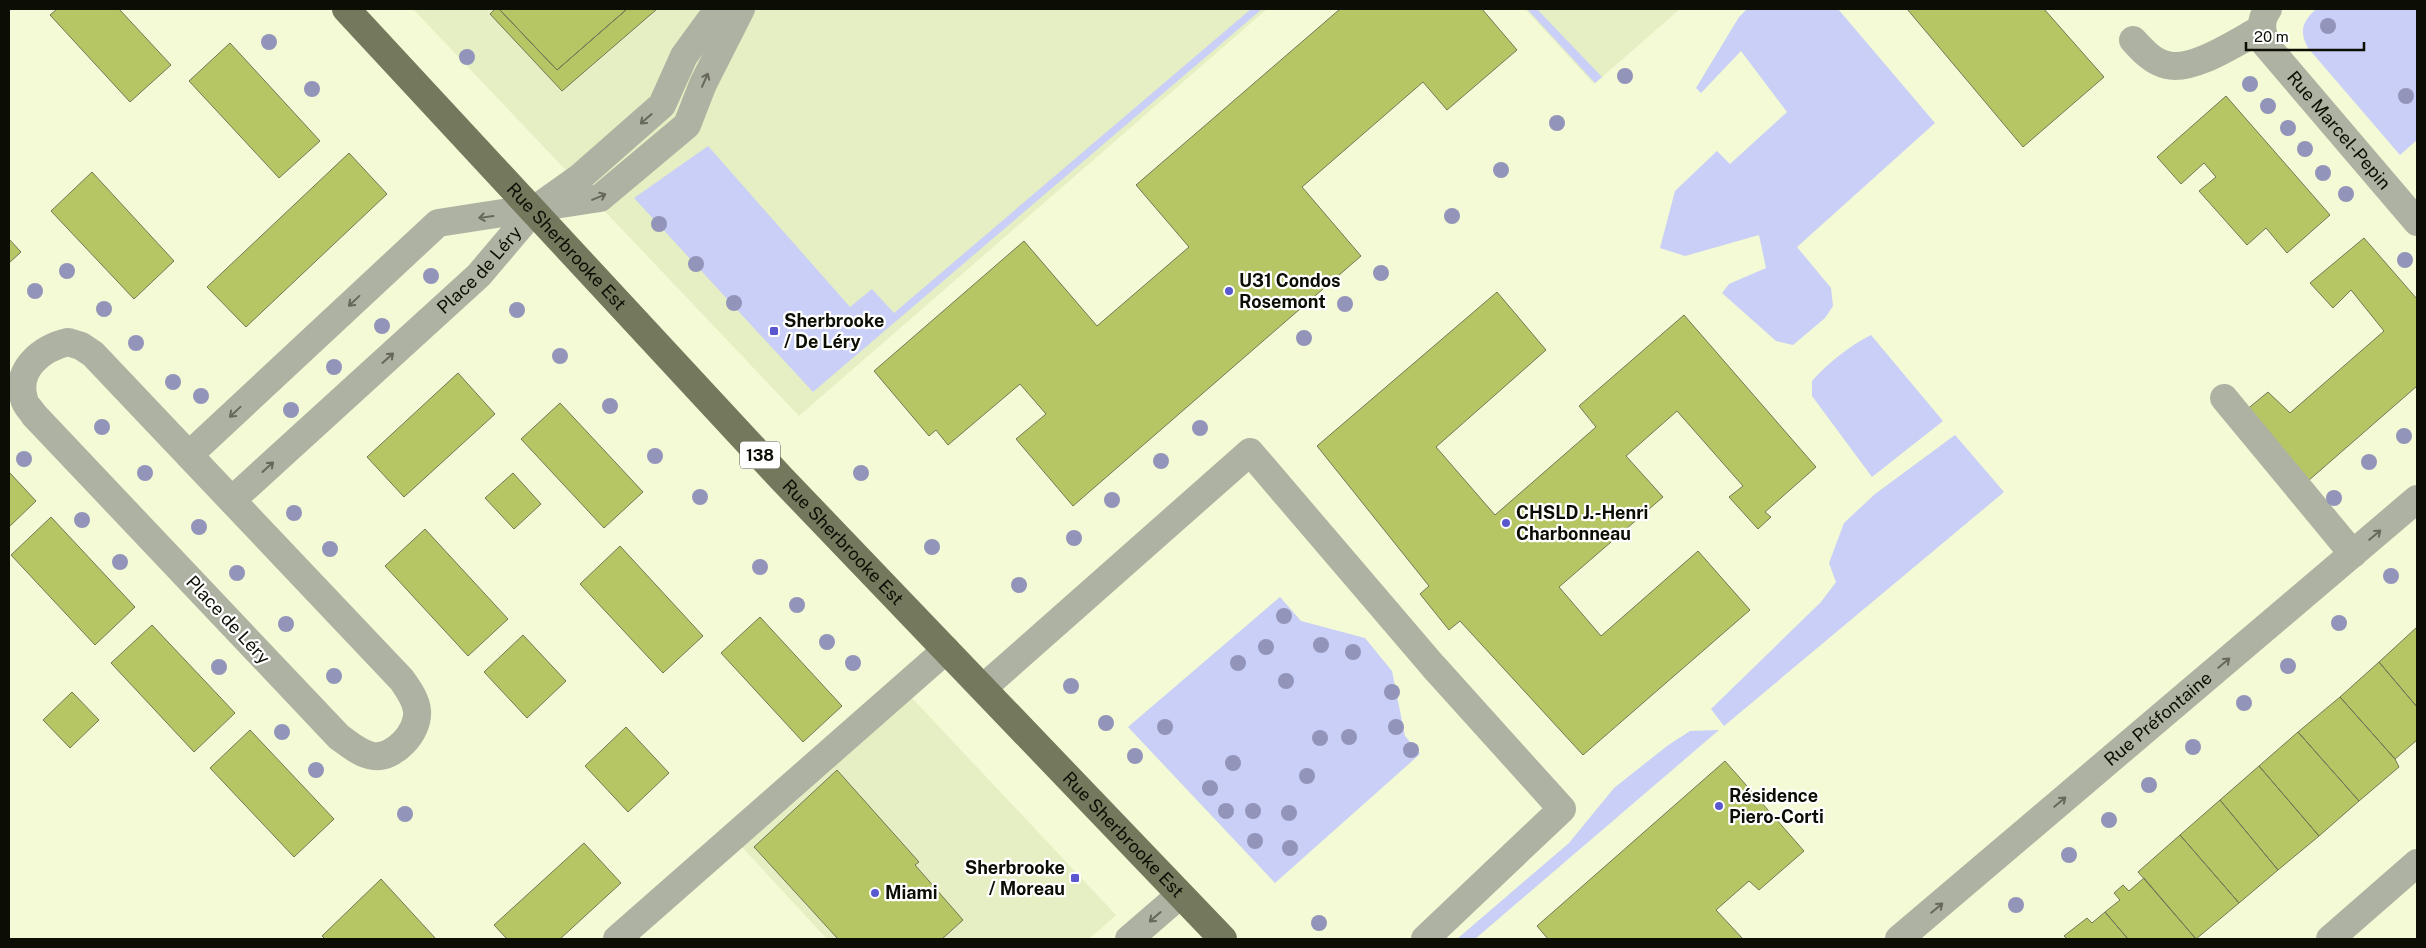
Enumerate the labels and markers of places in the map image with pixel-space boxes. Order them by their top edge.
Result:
place label: U31 Condos Rosemont [1239,270,1341,312]
marker: U31 Condos Rosemont [1223,285,1235,297]
place label: Sherbrooke / De Léry [784,310,884,352]
marker: Sherbrooke / De Léry [768,325,780,337]
place label: CHSLD J.-Henri Charbonneau [1516,502,1648,544]
marker: CHSLD J.-Henri Charbonneau [1500,517,1512,529]
place label: Résidence Piero-Corti [1729,785,1824,827]
marker: Résidence Piero-Corti [1713,800,1725,812]
place label: Sherbrooke / Moreau [965,857,1065,899]
marker: Sherbrooke / Moreau [1069,872,1081,884]
place label: Miami [885,882,937,903]
marker: Miami [869,887,881,899]

